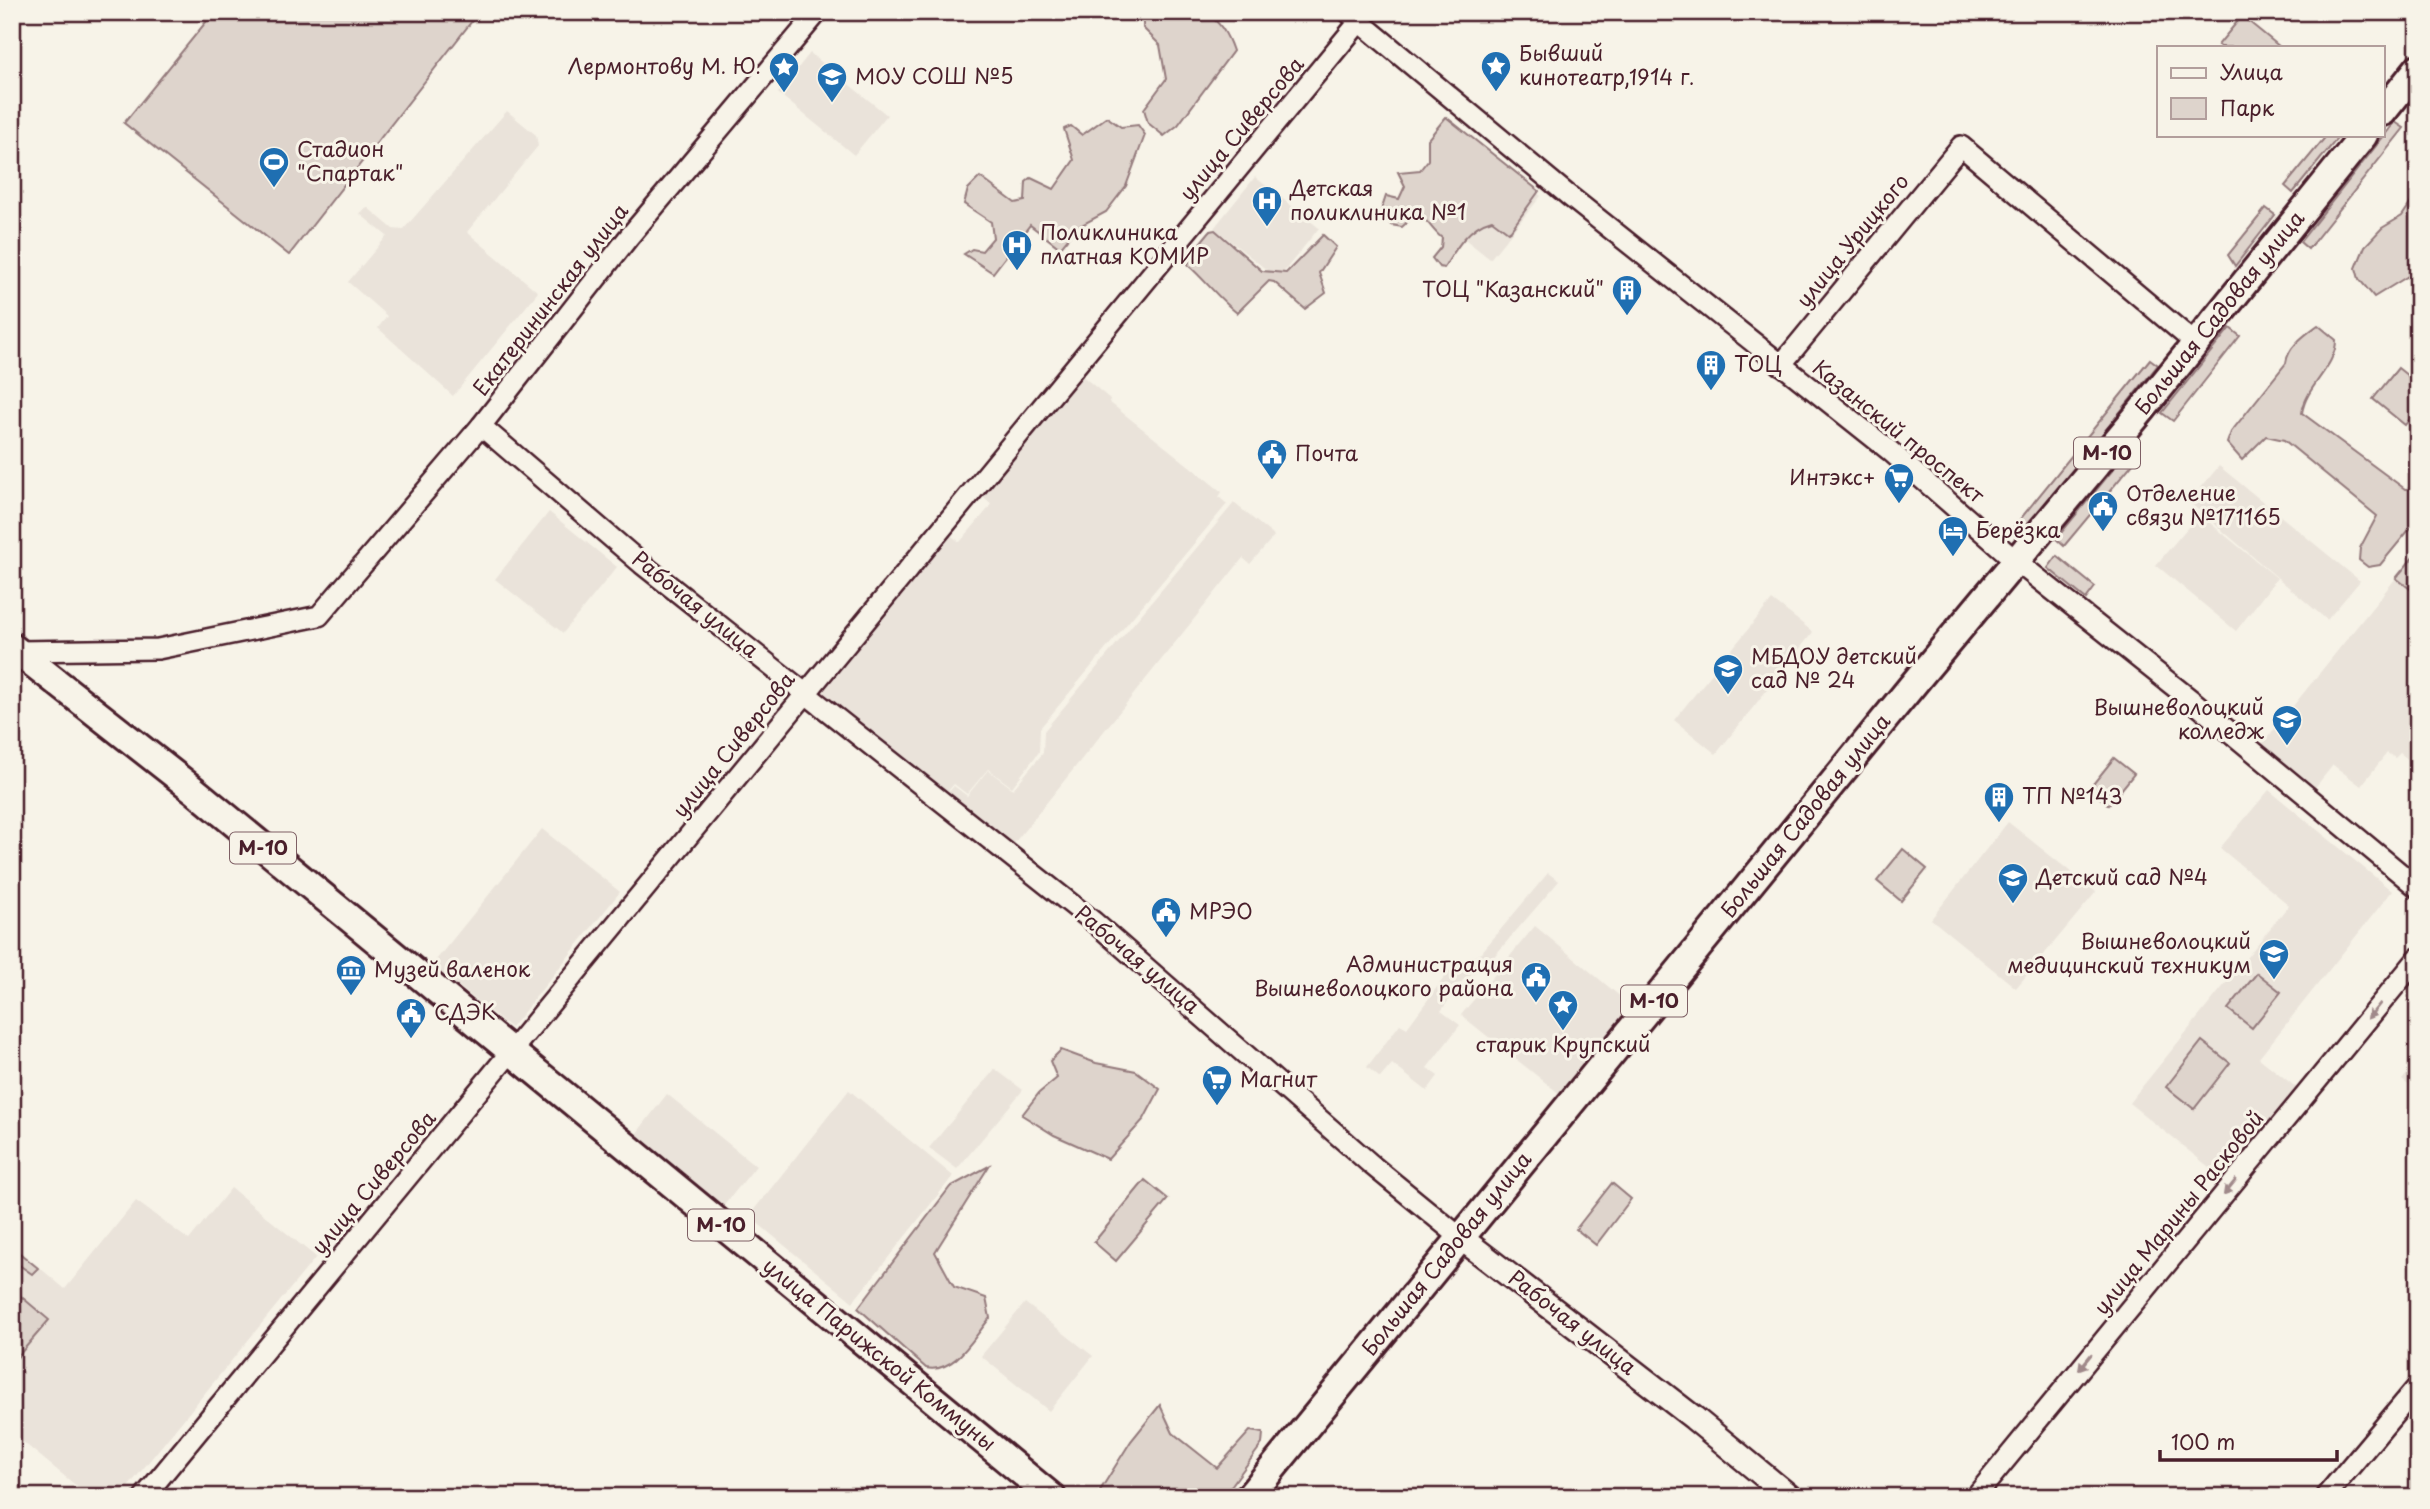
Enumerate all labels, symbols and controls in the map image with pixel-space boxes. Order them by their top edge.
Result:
place label: Бывший кинотеатр,1914 г. [1519,36,1694,92]
legend [2157,46,2384,136]
place label: Лермонтову М. Ю. [568,49,761,81]
street label: улица Сиверсова [1170,49,1310,207]
place icon: Бывший кинотеатр,1914 г. [1479,49,1513,93]
place icon: Лермонтову М. Ю. [767,50,801,94]
text: Улица [2220,55,2283,87]
place label: МОУ СОШ №5 [855,59,1013,91]
school or university icon: МОУ СОШ №5 [815,60,849,104]
text: Парк [2220,91,2275,123]
place label: Стадион "Спартак" [297,132,403,188]
sports icon: Стадион "Спартак" [257,145,291,189]
street label: улица Урицкого [1787,166,1916,314]
place label: Детская поликлиника №1 [1289,171,1466,227]
hospital icon: Детская поликлиника №1 [1250,184,1284,228]
street label: Екатерининская улица [464,195,635,402]
street label: Большая Садовая улица [2126,202,2312,421]
place label: Поликлиника платная КОМИР [1040,215,1209,271]
hospital icon: Поликлиника платная КОМИР [1000,228,1034,272]
place label: ТОЦ "Казанский" [1422,272,1604,304]
building icon: ТОЦ "Казанский" [1610,273,1644,317]
place label: ТОЦ [1734,347,1782,379]
building icon: ТОЦ [1694,348,1728,392]
street label: Казанский проспект [1806,351,1993,510]
place label: Почта [1295,436,1359,468]
public building icon: Почта [1255,437,1289,481]
road number: М-10 [2074,437,2140,468]
place label: Интэкс+ [1789,460,1876,492]
supermarket icon: Интэкс+ [1882,461,1916,505]
place label: Отделение связи №171165 [2126,476,2281,532]
public building icon: Отделение связи №171165 [2086,489,2120,533]
place label: Берёзка [1976,513,2060,545]
hotel icon: Берёзка [1936,514,1970,558]
street label: Рабочая улица [626,542,767,665]
place label: МБДОУ детский сад № 24 [1751,639,1917,695]
school or university icon: МБДОУ детский сад № 24 [1711,652,1745,696]
street label: улица Сиверсова [663,664,801,824]
place label: Вышневолоцкий колледж [2094,690,2265,746]
school or university icon: Вышневолоцкий колледж [2270,703,2304,747]
street label: Большая Садовая улица [1712,705,1898,924]
place label: ТП №143 [2022,779,2123,811]
building icon: ТП №143 [1982,780,2016,824]
road number: М-10 [230,832,296,863]
place label: Детский сад №4 [2035,860,2208,892]
school or university icon: Детский сад №4 [1996,861,2030,905]
place label: МРЭО [1189,894,1253,926]
public building icon: МРЭО [1149,895,1183,939]
street label: Рабочая улица [1069,897,1208,1021]
place label: Вышневолоцкий медицинский техникум [2008,924,2251,980]
school or university icon: Вышневолоцкий медицинский техникум [2257,937,2291,981]
place label: Администрация Вышневолоцкого района [1254,947,1513,1003]
place label: Музей валенок [374,952,531,984]
museum icon: Музей валенок [334,953,368,997]
public building icon: Администрация Вышневолоцкого района [1519,960,1553,1004]
road number: М-10 [1621,986,1687,1016]
place icon: старик Крупский [1546,988,1580,1032]
place label: СДЭК [434,995,496,1027]
public building icon: СДЭК [394,996,428,1040]
one-way arrow [2367,1001,2382,1019]
place label: старик Крупский [1475,1027,1651,1059]
place label: Магнит [1240,1062,1317,1094]
supermarket icon: Магнит [1200,1063,1234,1107]
street label: улица Сиверсова [302,1103,442,1261]
street label: улица Марины Расковой [2085,1103,2270,1321]
street label: Большая Садовая улица [1353,1143,1539,1362]
one-way arrow [2223,1178,2238,1195]
road number: М-10 [688,1210,754,1240]
street label: улица Парижской Коммуны [757,1249,1004,1458]
street label: Рабочая улица [1502,1261,1645,1382]
one-way arrow [2078,1353,2093,1371]
scale bar [2160,1418,2337,1462]
text: 100 m [2171,1425,2235,1457]

